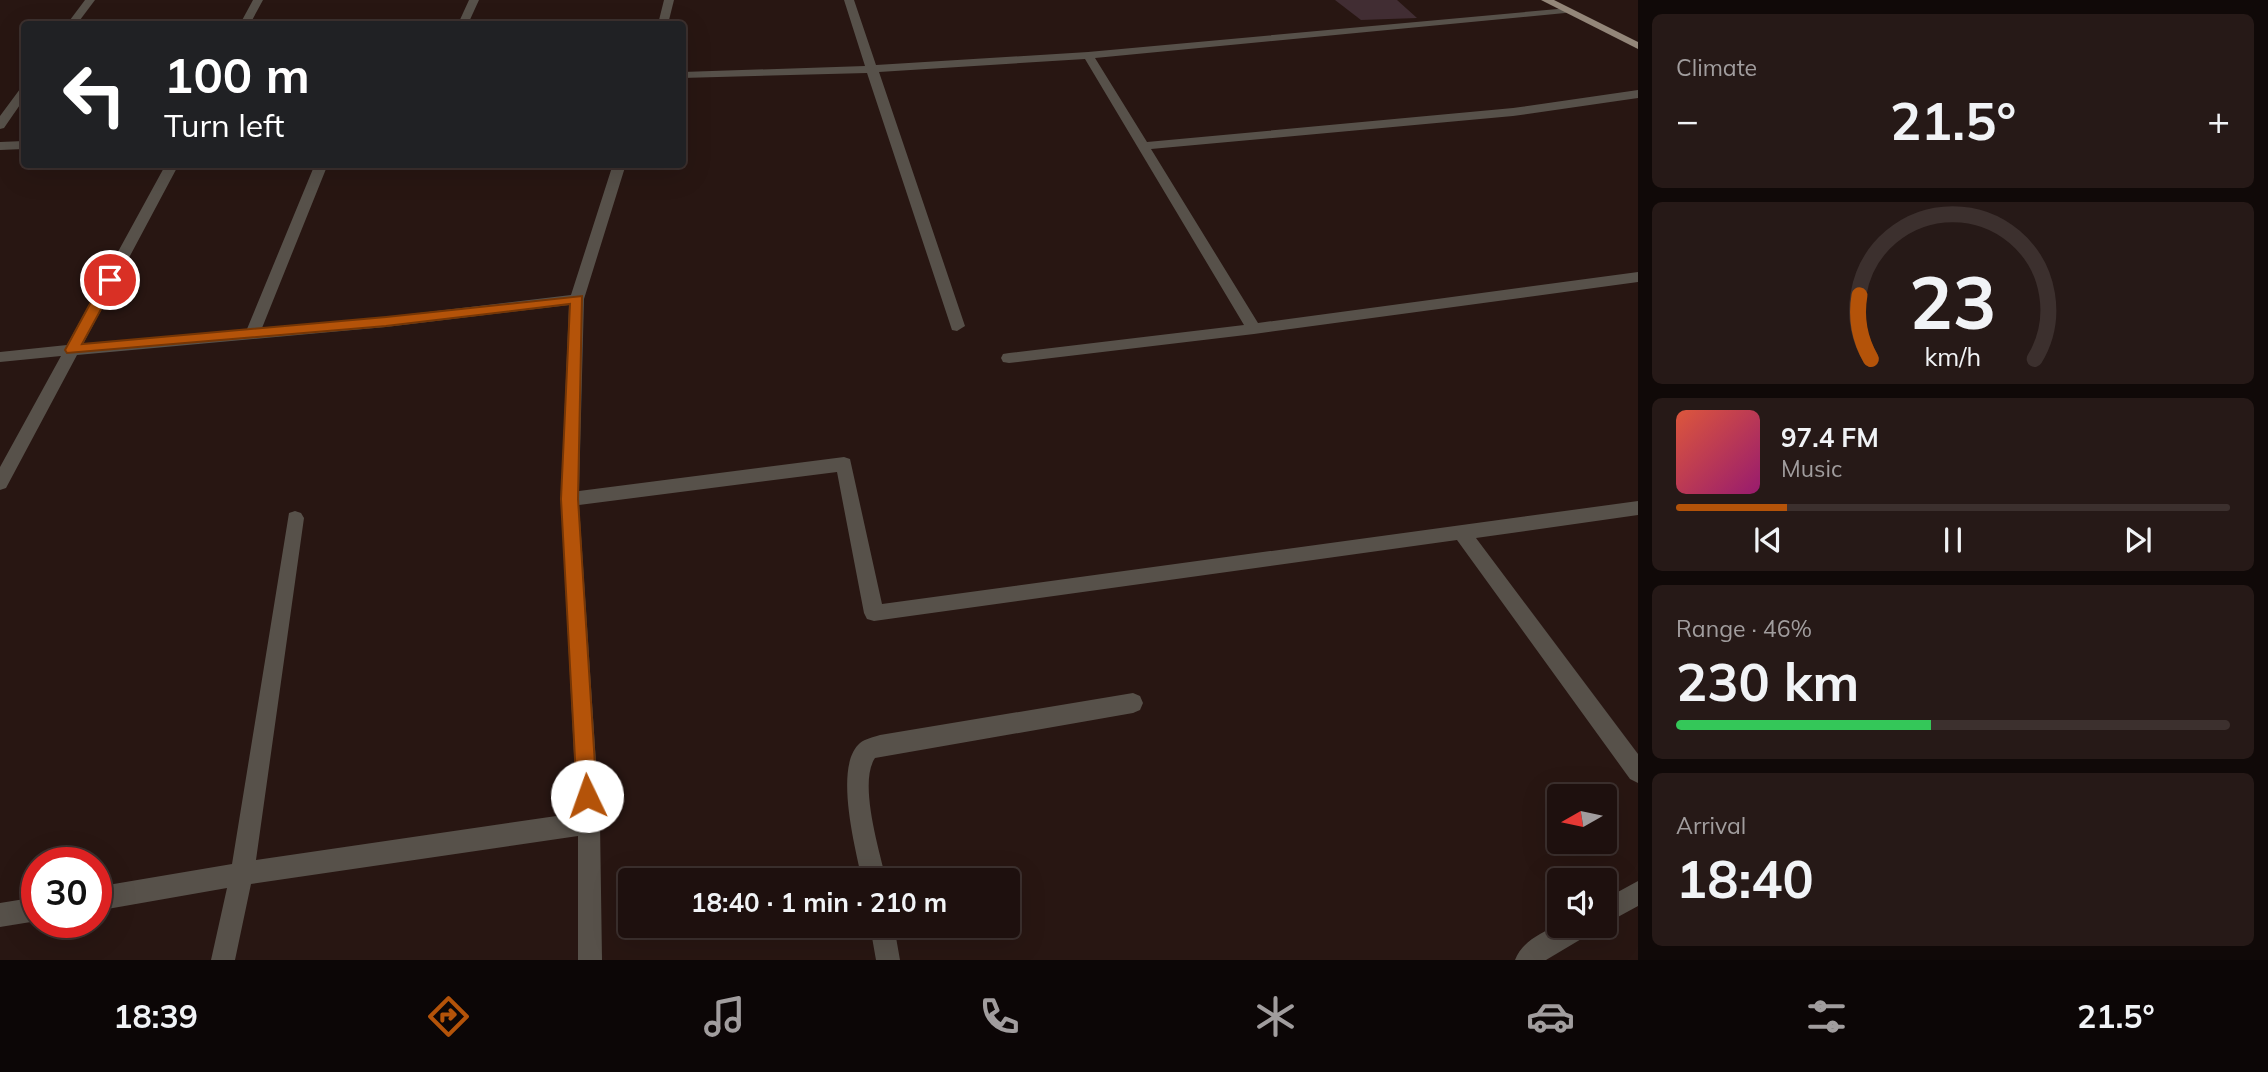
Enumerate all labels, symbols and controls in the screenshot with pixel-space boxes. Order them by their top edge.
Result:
text: 100 m [164,44,310,105]
icon: left [49,49,140,140]
text: Climate [1676,53,1757,82]
text: 21.5° [1890,88,2016,153]
text: − [1676,96,1699,144]
text: + [2207,96,2230,144]
text: Turn left [164,105,284,145]
pin [80,250,140,310]
text: 23 [1909,256,1997,347]
icon: arrive [91,261,129,299]
text: km/h [1925,340,1981,371]
text: 97.4 FM [1781,421,1879,454]
text: Music [1781,454,1842,483]
icon: previous [1749,521,1787,559]
icon: pause [1934,521,1972,559]
icon: next [2119,521,2157,559]
text: Range · 46% [1676,614,1812,643]
text: 230 km [1676,649,1859,714]
position arrow [550,759,624,833]
north arrow [1547,784,1617,854]
map controls [1547,784,1617,938]
text: Arrival [1676,811,1746,840]
text: 18:40 [1676,846,1814,911]
speed limit sign: 30 [21,847,112,938]
button: sound [1547,868,1617,938]
text: 18:40 · 1 min · 210 m [691,886,947,919]
icon: directions [424,992,473,1041]
icon: music [700,992,749,1041]
icon: phone [975,992,1024,1041]
icon: climate [1251,992,1300,1041]
icon: car [1526,992,1575,1041]
icon: filters [1802,992,1851,1041]
text: 18:39 [113,996,198,1036]
text: 21.5° [2077,996,2155,1036]

